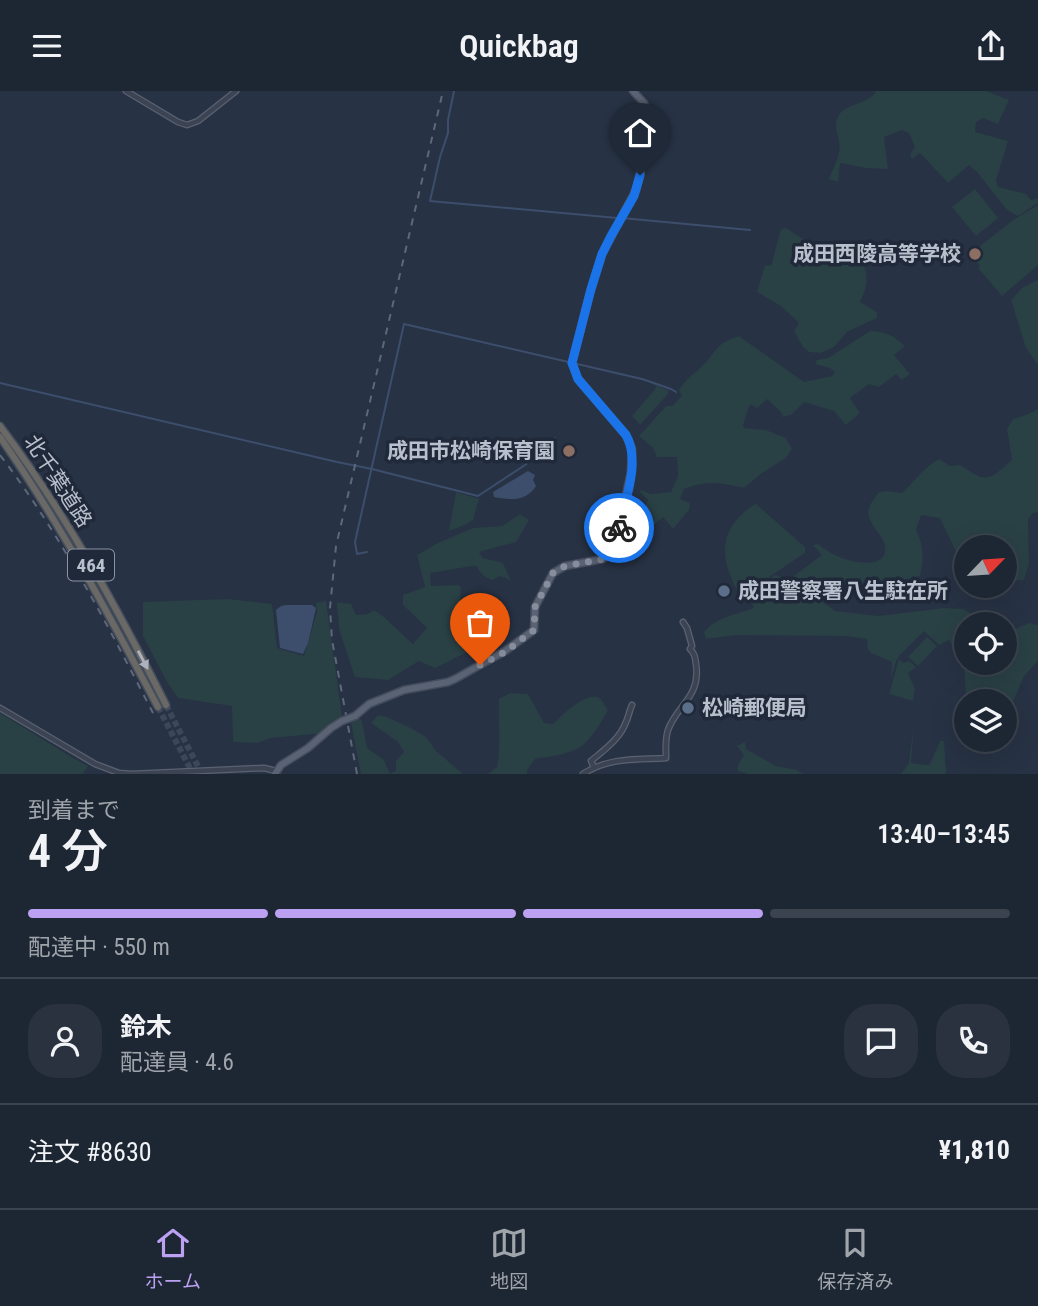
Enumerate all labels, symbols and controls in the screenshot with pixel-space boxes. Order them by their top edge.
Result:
icon: menu [28,27,66,65]
text: Quickbag [459,27,579,65]
icon: share [972,27,1010,65]
pin [610,103,670,175]
icon: home [621,114,659,152]
place label: 成田西陵高等学校 [793,242,961,266]
marker: 成田西陵高等学校 [967,246,983,262]
street label: 北千葉道路 [19,430,97,532]
place label: 成田市松崎保育園 [387,439,555,463]
marker: 成田市松崎保育園 [561,443,577,459]
courier [584,493,654,563]
icon: bike [600,509,638,547]
north arrow [954,535,1017,599]
map controls [954,535,1017,752]
road number: 464 [68,549,114,580]
place label: 成田警察署八生駐在所 [738,579,948,603]
marker: 成田警察署八生駐在所 [716,583,732,599]
pin [450,593,510,665]
icon: bag [461,604,499,642]
button: locate [954,612,1017,675]
one-way arrow [137,650,149,670]
button: layers [954,689,1017,752]
place label: 松崎郵便局 [702,696,807,720]
marker: 松崎郵便局 [680,700,696,716]
text: 到着まで [28,797,120,824]
text: 13:40–13:45 [877,819,1010,849]
text: 4 分 [28,824,108,878]
text: 配達中 · 550 m [28,934,170,961]
button: person [28,1004,102,1078]
button: chat [844,1004,918,1078]
button: phone [936,1004,1010,1078]
text: 鈴木 [120,1012,172,1042]
text: 配達員 · 4.6 [120,1049,234,1076]
text: ¥1,810 [939,1135,1010,1165]
text: 注文 #8630 [28,1137,152,1167]
tab: ホーム [145,1224,201,1293]
tab: 地図 [490,1224,528,1293]
tab: 保存済み [817,1224,893,1293]

